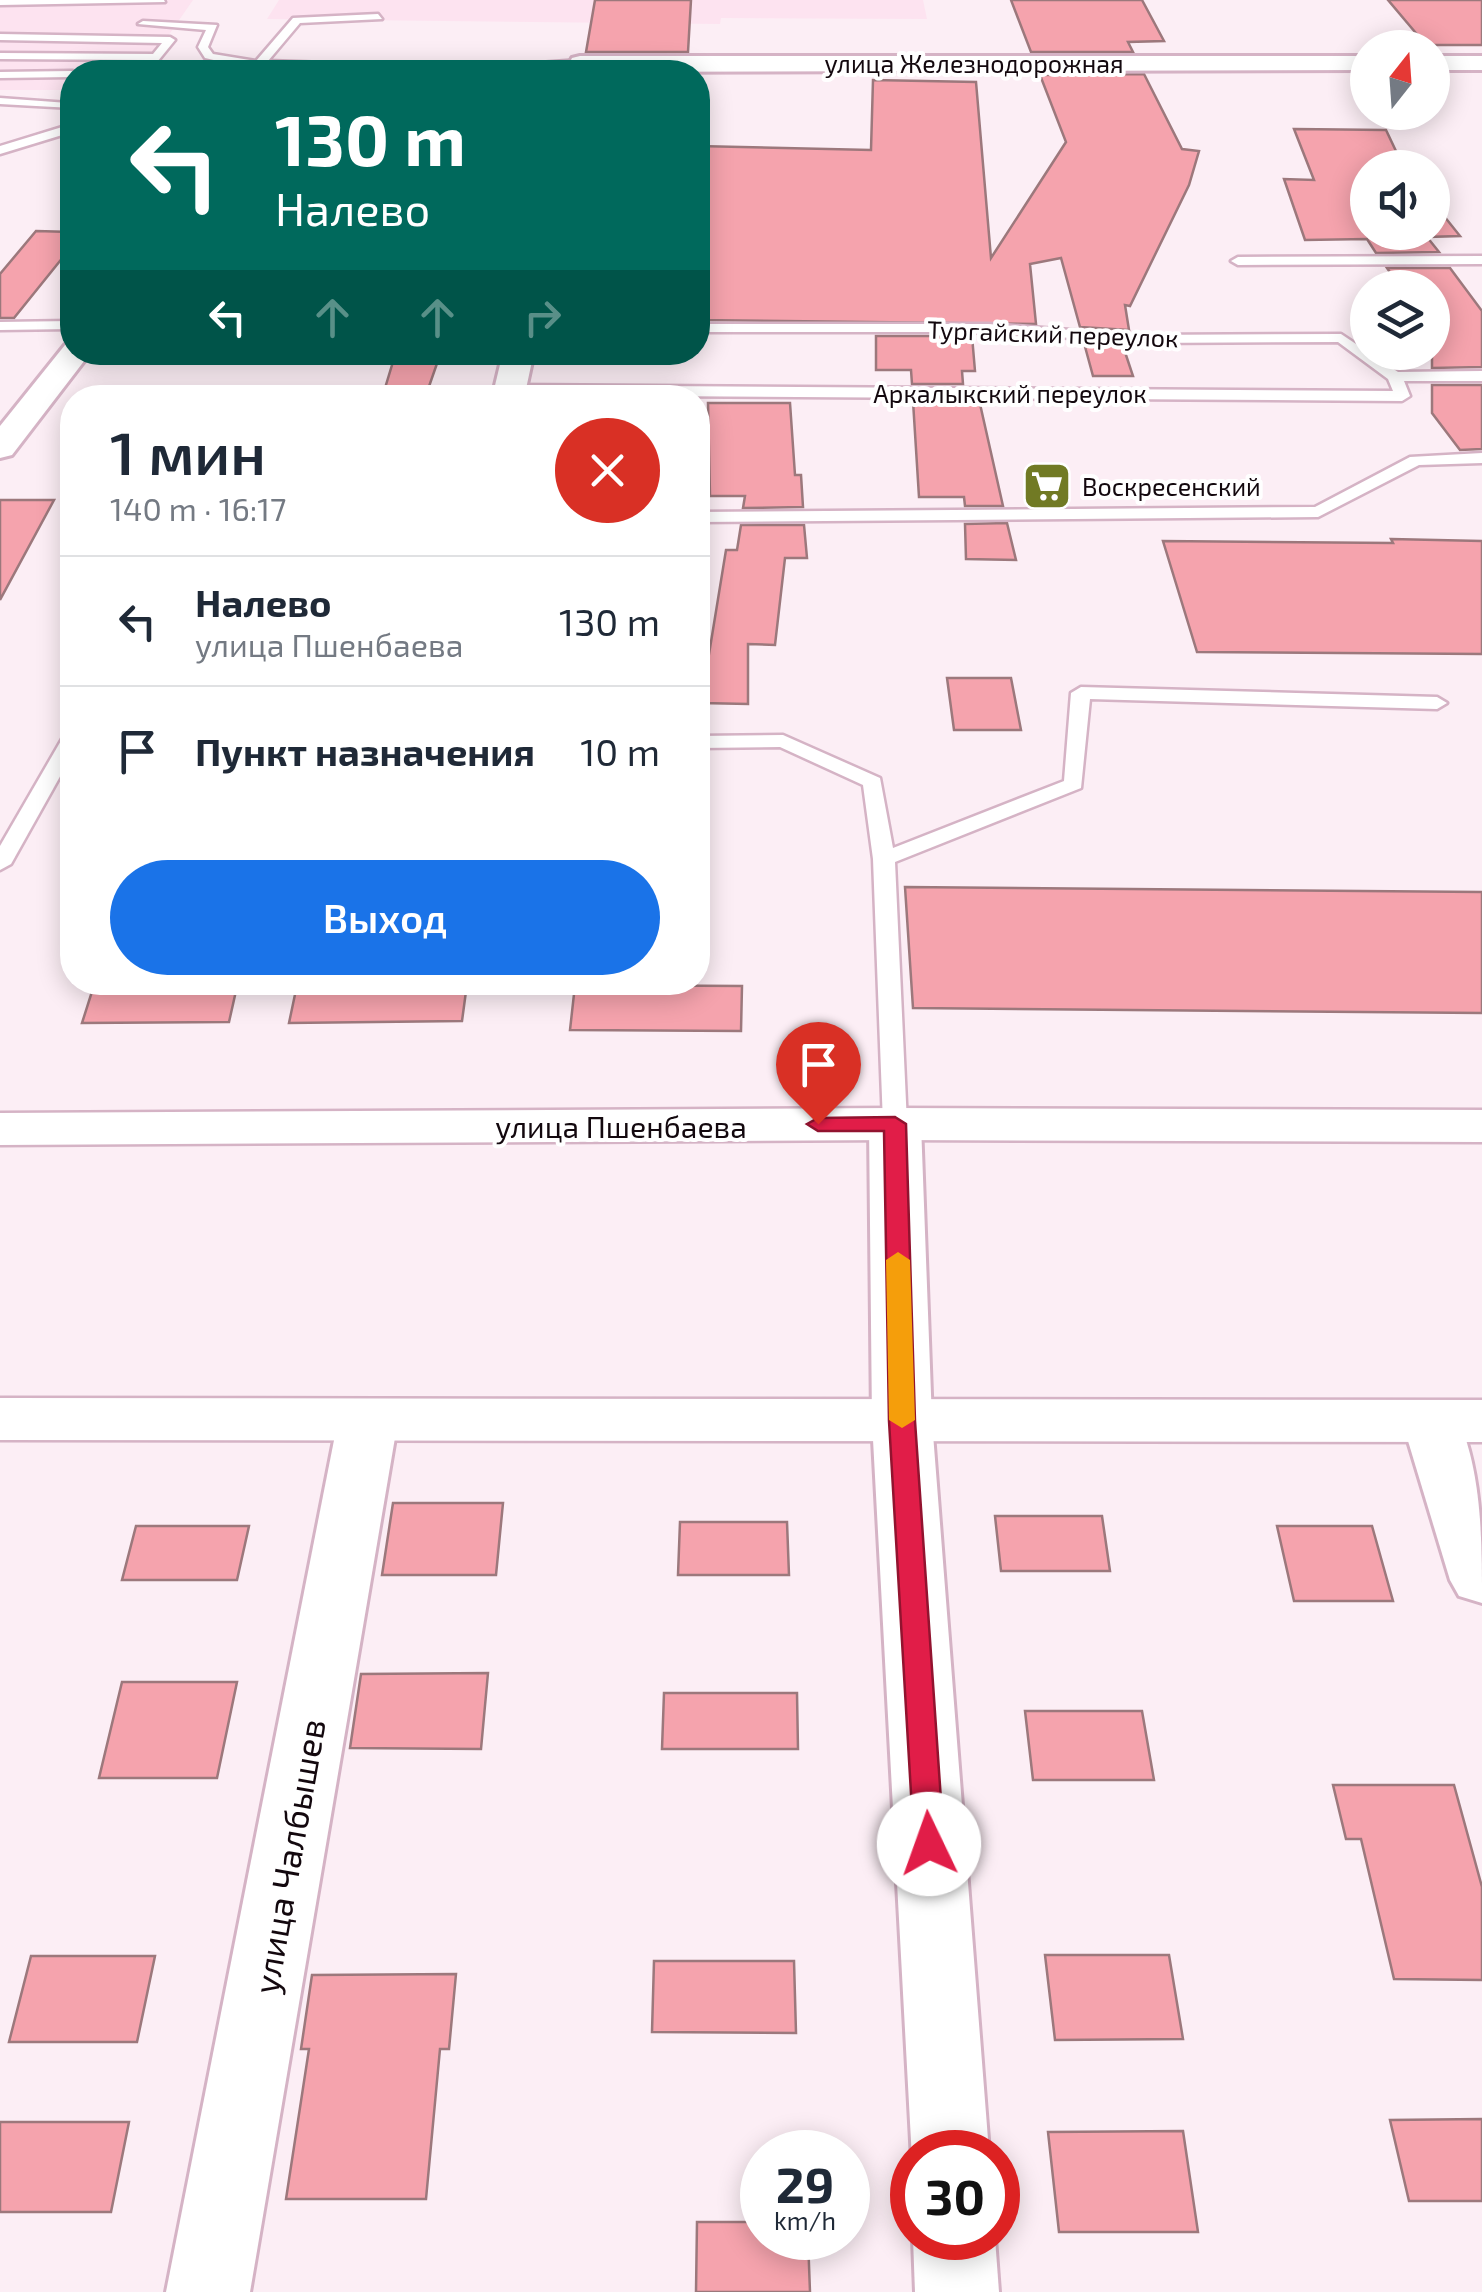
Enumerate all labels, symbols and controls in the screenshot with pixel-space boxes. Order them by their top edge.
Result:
north arrow [1350,30,1450,130]
map controls [1350,30,1450,370]
street label: улица Железнодорожная [824,48,1124,79]
text: 130 m [275,96,466,180]
icon: left [110,100,240,230]
button: sound [1350,150,1450,250]
text: Налево [275,181,430,235]
button: layers [1350,270,1450,370]
icon: left [200,290,255,345]
icon: ahead [305,290,360,345]
icon: ahead [410,290,465,345]
icon: right [515,290,570,345]
street label: Тургайский переулок [927,314,1179,353]
street label: Аркалыкский переулок [873,378,1147,409]
text: 1 мин [110,415,266,487]
button: close [555,418,660,523]
supermarket icon: Воскресенский [1021,460,1073,512]
place label: Воскресенский [1082,471,1261,501]
text: 140 m · 16:17 [110,489,286,527]
text: Налево [195,579,331,625]
icon: left [110,594,165,649]
text: 130 m [559,598,660,644]
text: улица Пшенбаева [195,625,463,663]
icon: arrive [110,724,165,779]
text: Пункт назначения [195,728,535,774]
text: 10 m [580,728,660,774]
button: Выход [110,860,660,975]
pin [776,1022,861,1125]
icon: arrive [791,1037,846,1092]
street label: улица Пшенбаева [495,1108,747,1145]
street label: улица Чалбышев [243,1715,334,1997]
position arrow [877,1792,981,1896]
speed limit sign: 30 [890,2130,1020,2260]
text: 29 [776,2153,834,2213]
text: km/h [774,2205,836,2235]

